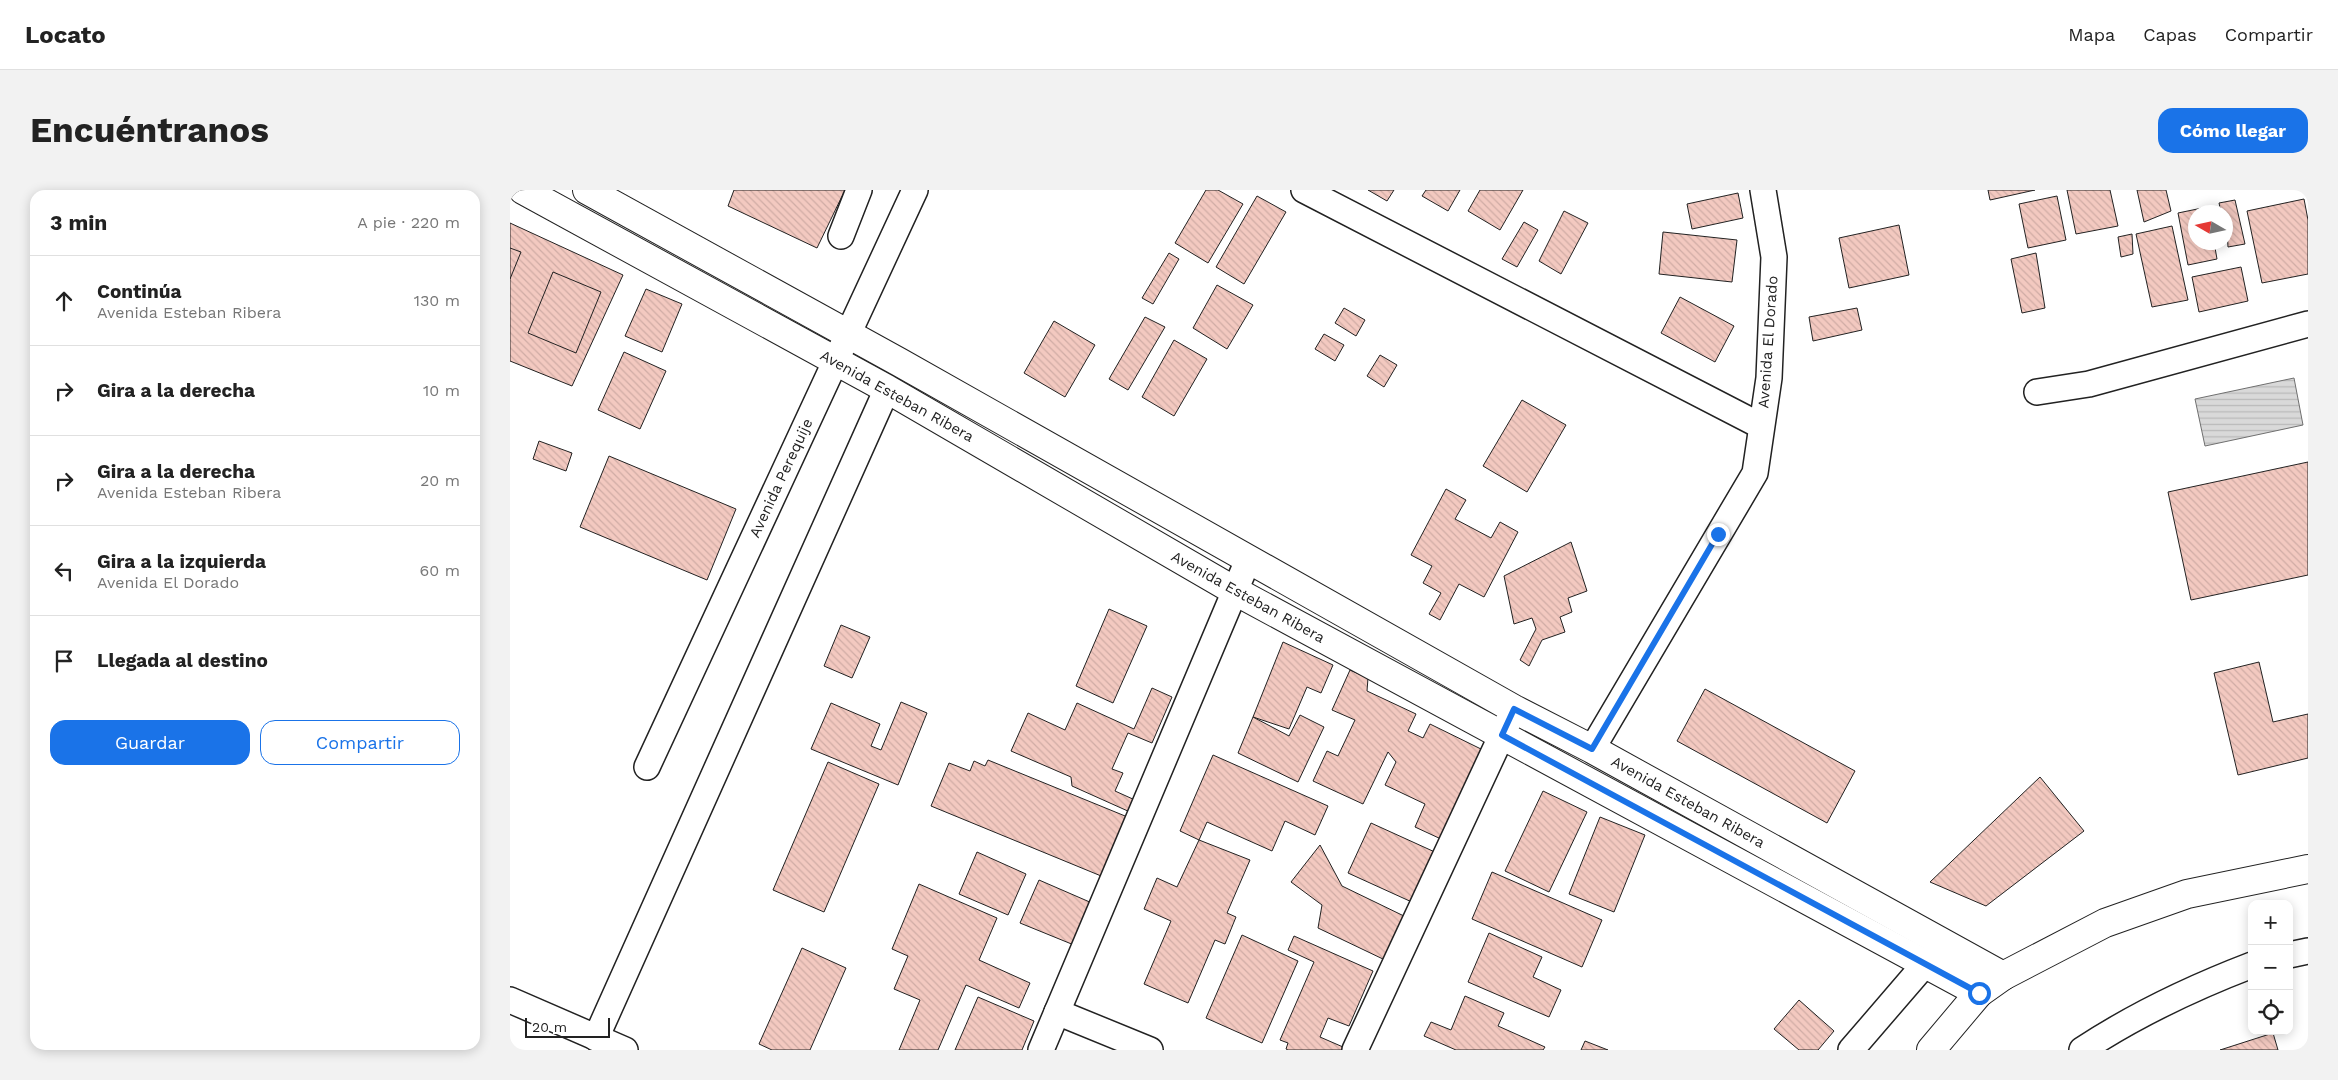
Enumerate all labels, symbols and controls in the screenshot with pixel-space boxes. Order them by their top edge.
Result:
text: Locato [25,21,106,49]
text: Mapa [2068,24,2115,45]
text: Capas [2143,24,2197,45]
text: Compartir [2225,24,2313,45]
button: Cómo llegar [2158,108,2308,153]
text: Encuéntranos [30,109,269,151]
north arrow [2188,205,2233,250]
text: 3 min [50,210,107,235]
text: A pie · 220 m [357,213,460,232]
street label: Avenida El Dorado [1754,275,1782,409]
text: Continúa [97,280,181,303]
icon: ahead [50,287,78,315]
text: 130 m [414,291,460,310]
text: Avenida Esteban Ribera [97,303,281,322]
street label: Avenida Esteban Ribera [817,346,977,446]
icon: right [50,377,78,405]
text: Gira a la derecha [97,379,255,402]
text: 10 m [423,381,460,400]
street label: Avenida Perequije [746,416,816,540]
text: Gira a la derecha [97,460,255,483]
icon: right [50,467,78,495]
text: 20 m [420,471,460,490]
text: Avenida Esteban Ribera [97,483,281,502]
route end [1707,523,1730,546]
street label: Avenida Esteban Ribera [1168,547,1328,647]
text: Gira a la izquierda [97,550,266,573]
icon: left [50,557,78,585]
text: 60 m [420,561,460,580]
text: Avenida El Dorado [97,573,239,592]
icon: arrive [50,647,78,675]
text: Llegada al destino [97,649,268,672]
button: Guardar [50,720,250,765]
button: Compartir [260,720,460,765]
street label: Avenida Esteban Ribera [1608,752,1768,852]
map controls [2248,900,2293,1035]
button: + [2248,900,2293,945]
button: − [2248,945,2293,990]
route start [1968,982,1991,1005]
button: locate [2248,990,2293,1035]
scale bar [525,1015,610,1038]
text: 20 m [532,1019,567,1035]

